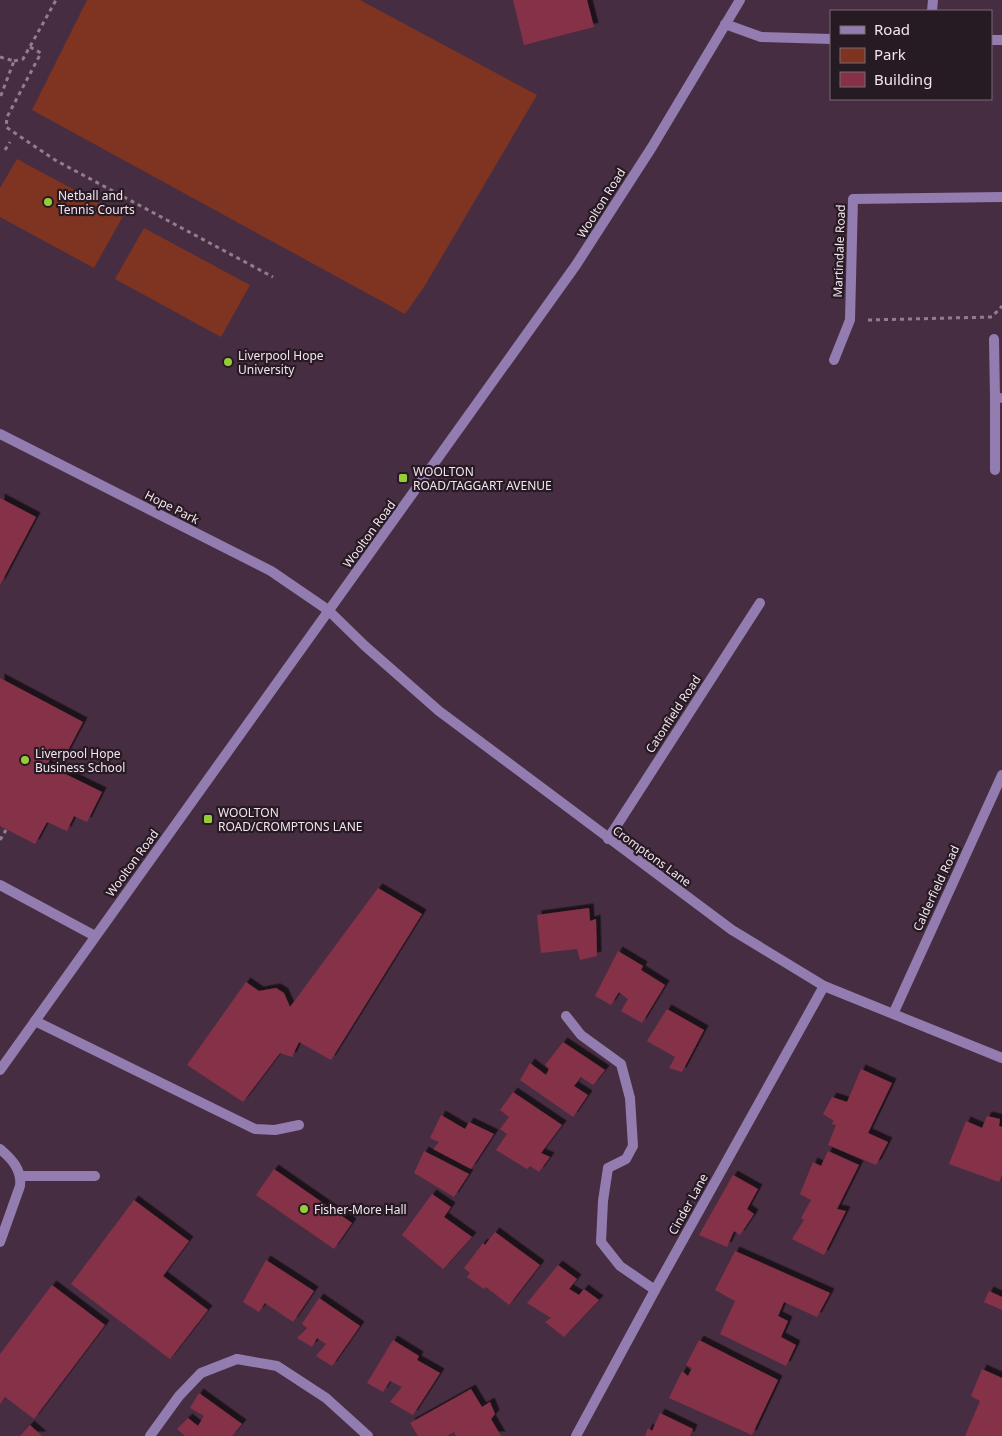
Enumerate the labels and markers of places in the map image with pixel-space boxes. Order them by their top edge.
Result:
place label: Netball and Tennis Courts [58,187,135,218]
marker: Netball and Tennis Courts [42,196,54,208]
place label: Liverpool Hope University [238,347,324,378]
marker: Liverpool Hope University [222,356,234,368]
place label: WOOLTON ROAD/TAGGART AVENUE [413,463,552,494]
marker: WOOLTON ROAD/TAGGART AVENUE [397,472,409,484]
place label: Liverpool Hope Business School [35,745,125,776]
marker: Liverpool Hope Business School [19,754,31,766]
place label: WOOLTON ROAD/CROMPTONS LANE [218,804,362,835]
marker: WOOLTON ROAD/CROMPTONS LANE [202,813,214,825]
place label: Fisher-More Hall [314,1201,407,1218]
marker: Fisher-More Hall [298,1203,310,1215]

